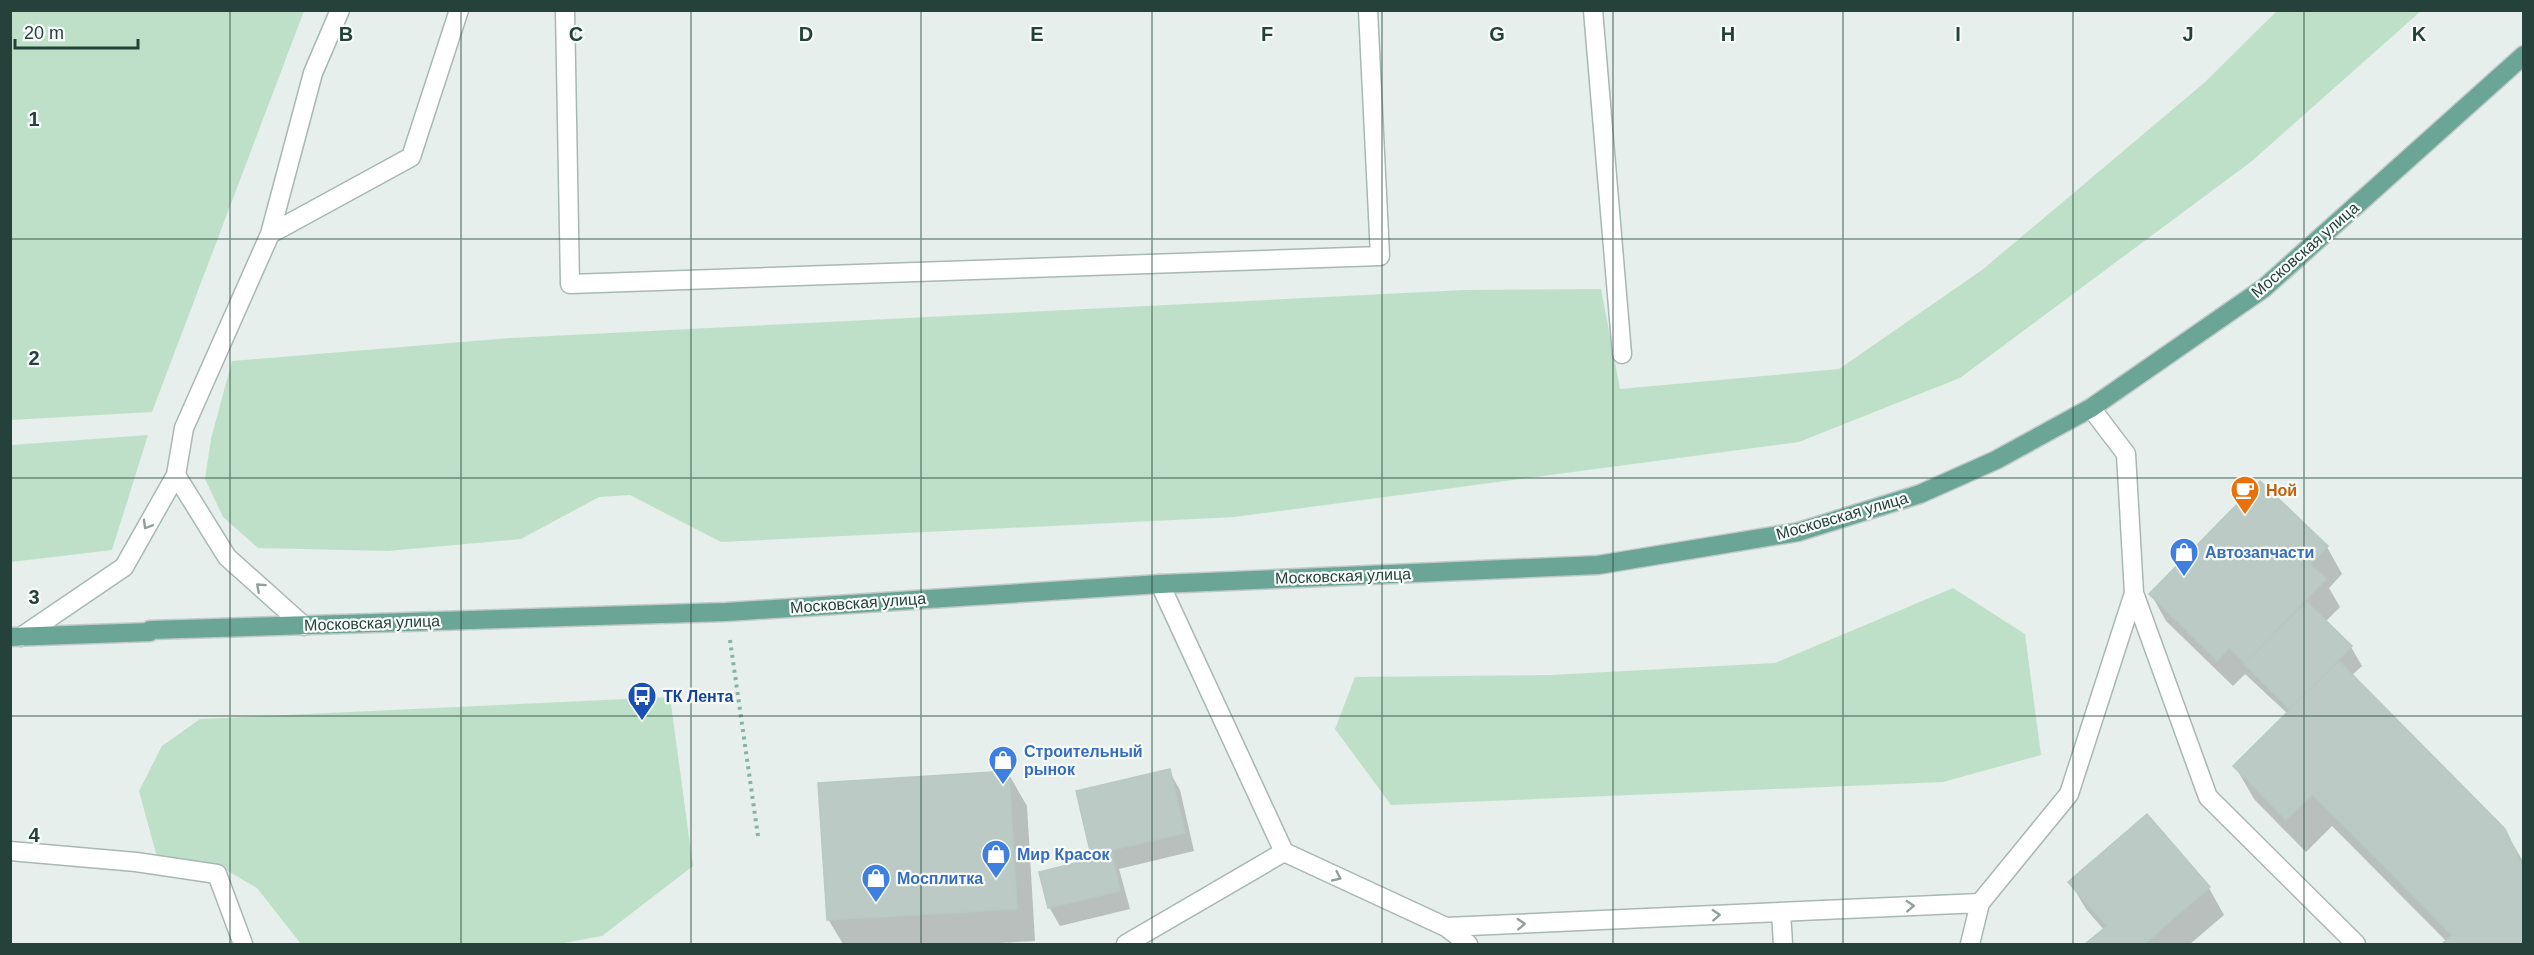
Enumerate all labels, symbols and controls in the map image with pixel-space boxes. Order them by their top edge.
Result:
scale bar [15,12,138,50]
text: 20 m [24,23,64,43]
text: B [339,23,353,45]
text: C [569,23,583,45]
text: D [799,23,813,45]
text: E [1030,23,1044,45]
text: F [1261,23,1273,45]
text: G [1489,23,1505,45]
text: H [1721,23,1735,45]
text: I [1955,23,1961,45]
text: J [2182,23,2194,45]
text: K [2412,23,2427,45]
text: 1 [28,108,40,130]
street label: Московская улица [2248,199,2362,301]
text: 2 [28,347,40,369]
cafe icon: Ной [2229,474,2261,516]
place label: Ной [2266,482,2297,499]
street label: Московская улица [1774,489,1910,543]
one-way arrow [143,519,155,530]
shop icon: Автозапчасти [2168,536,2200,578]
place label: Автозапчасти [2205,544,2314,561]
street label: Московская улица [1275,565,1411,587]
one-way arrow [256,583,267,594]
text: 3 [28,586,40,608]
street label: Московская улица [789,590,927,616]
street label: Московская улица [304,612,440,634]
bus stop icon: ТК Лента [626,680,658,722]
place label: ТК Лента [663,688,734,705]
place label: Строительный рынок [1024,743,1143,778]
shop icon: Строительный рынок [987,744,1019,786]
text: 4 [28,824,40,846]
shop icon: Мир Красок [980,838,1012,880]
place label: Мир Красок [1017,846,1110,863]
shop icon: Мосплитка [860,862,892,904]
place label: Мосплитка [897,870,983,887]
one-way arrow [1331,870,1342,882]
one-way arrow [1906,900,1915,913]
one-way arrow [1711,909,1720,922]
one-way arrow [1516,918,1525,931]

